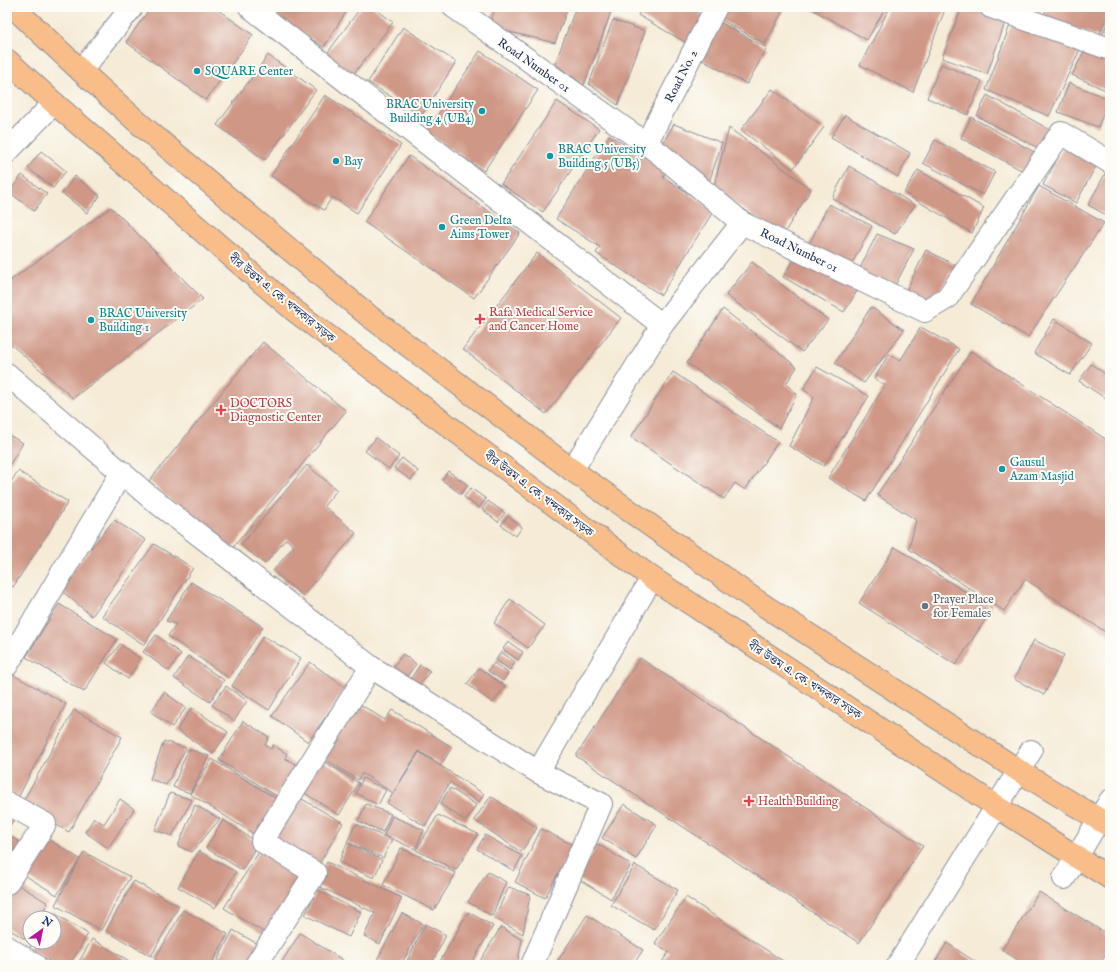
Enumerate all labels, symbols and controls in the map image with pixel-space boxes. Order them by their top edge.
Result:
street label: Road Number 01 [495,35,573,96]
street label: Road No. 2 [662,47,701,105]
place label: SQUARE Center [205,64,294,79]
marker: SQUARE Center [192,66,202,76]
place label: BRAC University Building 4 (UB4) [386,97,474,126]
marker: BRAC University Building 4 (UB4) [477,106,487,116]
place label: BRAC University Building 5 (UB5) [558,142,646,171]
marker: BRAC University Building 5 (UB5) [545,151,555,161]
place label: Bay [344,154,363,169]
marker: Bay [331,156,341,166]
place label: Green Delta Aims Tower [449,213,513,242]
marker: Green Delta Aims Tower [437,222,447,232]
street label: Road Number 01 [758,225,840,276]
street label: বীর উত্তম এ. কে. খন্দকার সড়ক [225,249,340,346]
place label: Rafa Medical Service and Cancer Home [489,305,594,334]
place label: BRAC University Building 1 [99,306,187,335]
marker: Rafa Medical Service and Cancer Home [474,313,486,325]
marker: BRAC University Building 1 [86,315,96,325]
place label: DOCTORS Diagnostic Center [230,396,322,425]
marker: DOCTORS Diagnostic Center [215,404,227,416]
street label: বীর উত্তম এ. কে. খন্দকার সড়ক [480,446,598,541]
place label: Gausul Azam Masjid [1009,455,1074,484]
marker: Gausul Azam Masjid [997,464,1007,474]
place label: Prayer Place for Females [933,592,994,621]
marker: Prayer Place for Females [920,601,930,611]
street label: বীর উত্তম এ. কে. খন্দকার সড়ক [744,636,866,723]
place label: Health Building [758,794,839,809]
marker: Health Building [743,795,755,807]
north arrow [22,910,62,950]
text: N [38,913,55,931]

